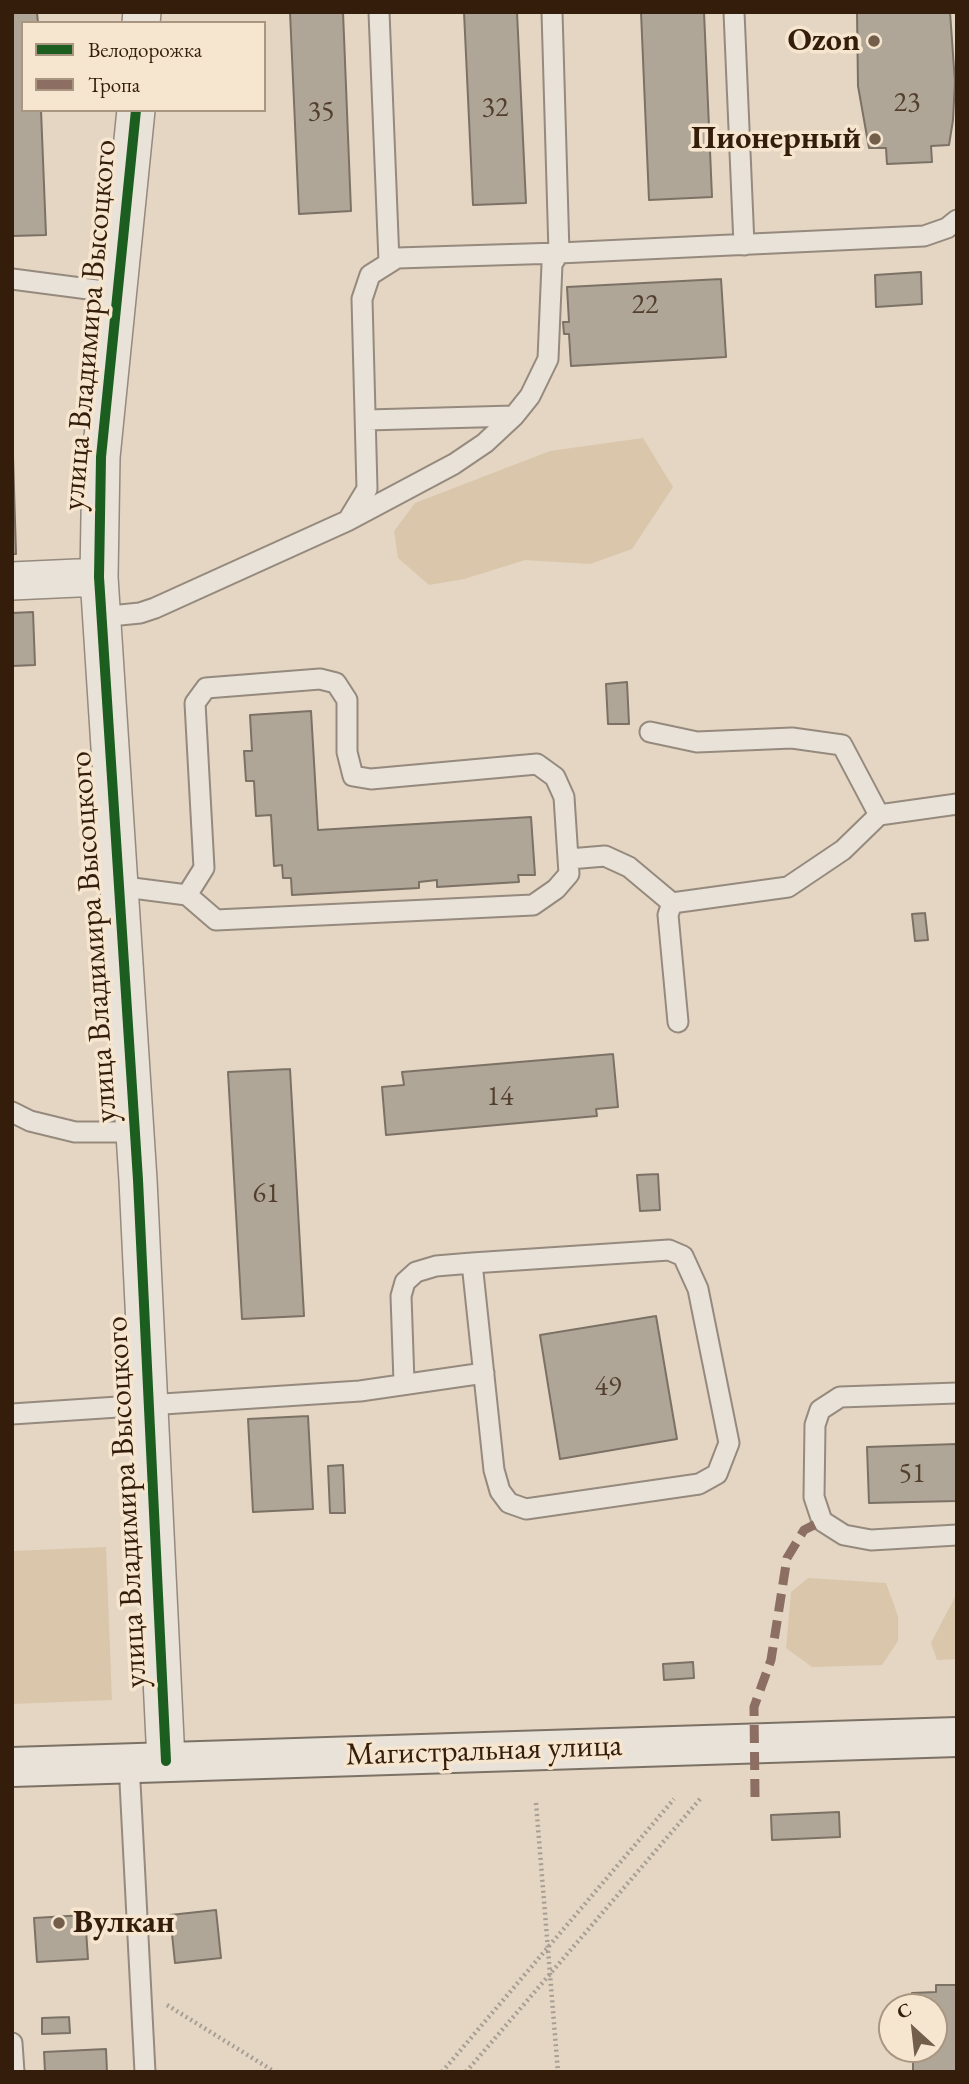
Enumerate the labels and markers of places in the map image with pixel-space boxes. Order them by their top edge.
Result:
place label: Ozon [787,22,860,60]
marker: Ozon [866,33,882,49]
place label: Пионерный [691,120,861,158]
marker: Пионерный [867,131,883,147]
place label: Вулкан [73,1904,174,1942]
marker: Вулкан [51,1915,67,1931]

